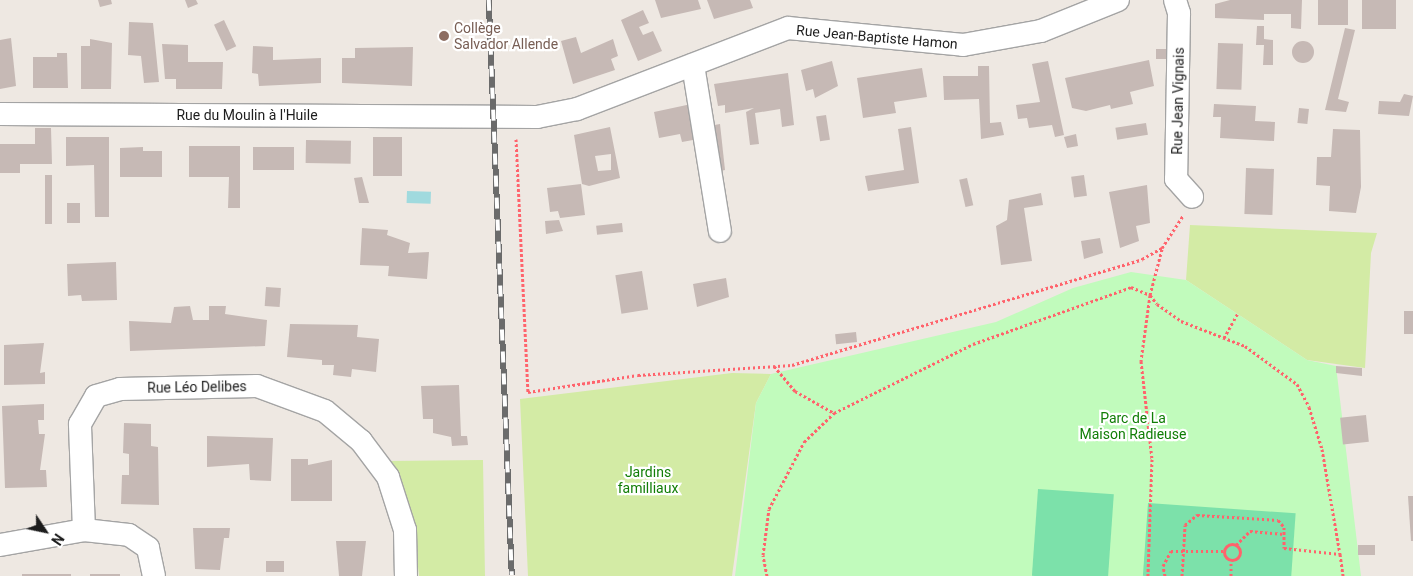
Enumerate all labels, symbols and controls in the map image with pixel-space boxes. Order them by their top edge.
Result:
place label: Collège Salvador Allende [454,20,558,52]
street label: Rue Jean-Baptiste Hamon [796,22,958,52]
marker: Collège Salvador Allende [438,30,450,42]
street label: Rue Jean Vignais [1169,47,1187,155]
street label: Rue du Moulin à l'Huile [176,107,318,123]
street label: Rue Léo Delibes [147,378,247,396]
park label: Parc de La Maison Radieuse [1080,410,1186,442]
park label: Jardins familliaux [618,464,678,497]
north arrow [20,506,70,556]
text: N [48,531,67,548]

